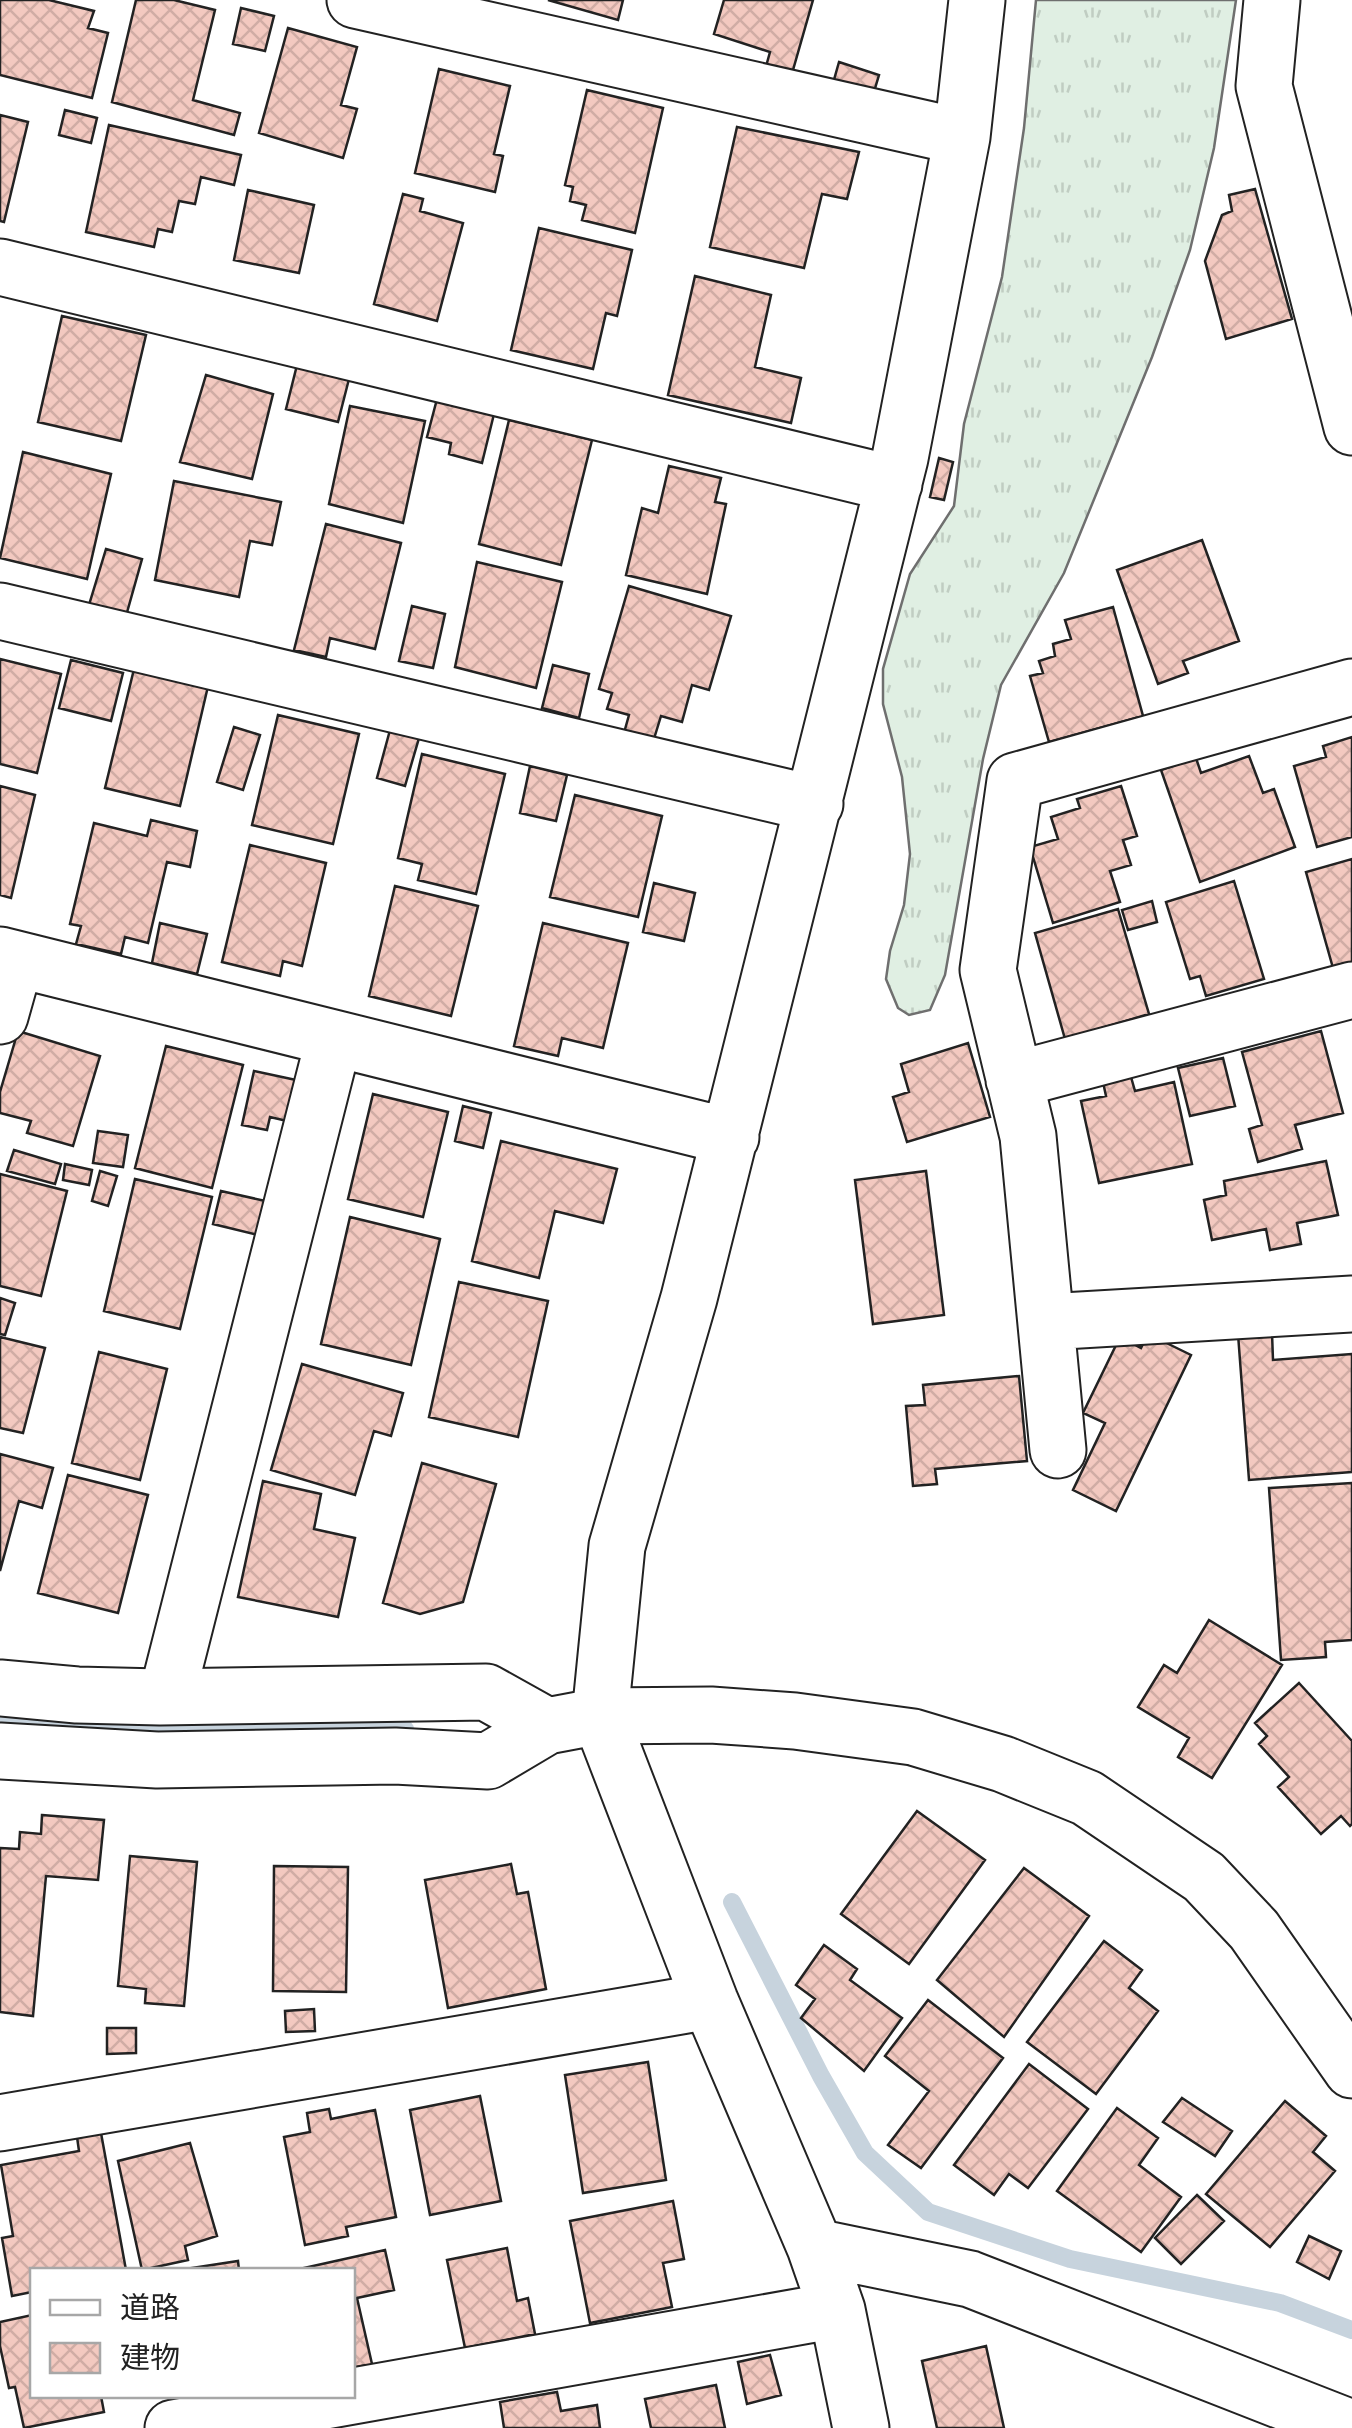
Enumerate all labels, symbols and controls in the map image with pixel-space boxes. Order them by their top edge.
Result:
legend [30,2268,355,2398]
text: 道路 [120,2290,180,2325]
text: 建物 [120,2340,180,2375]

